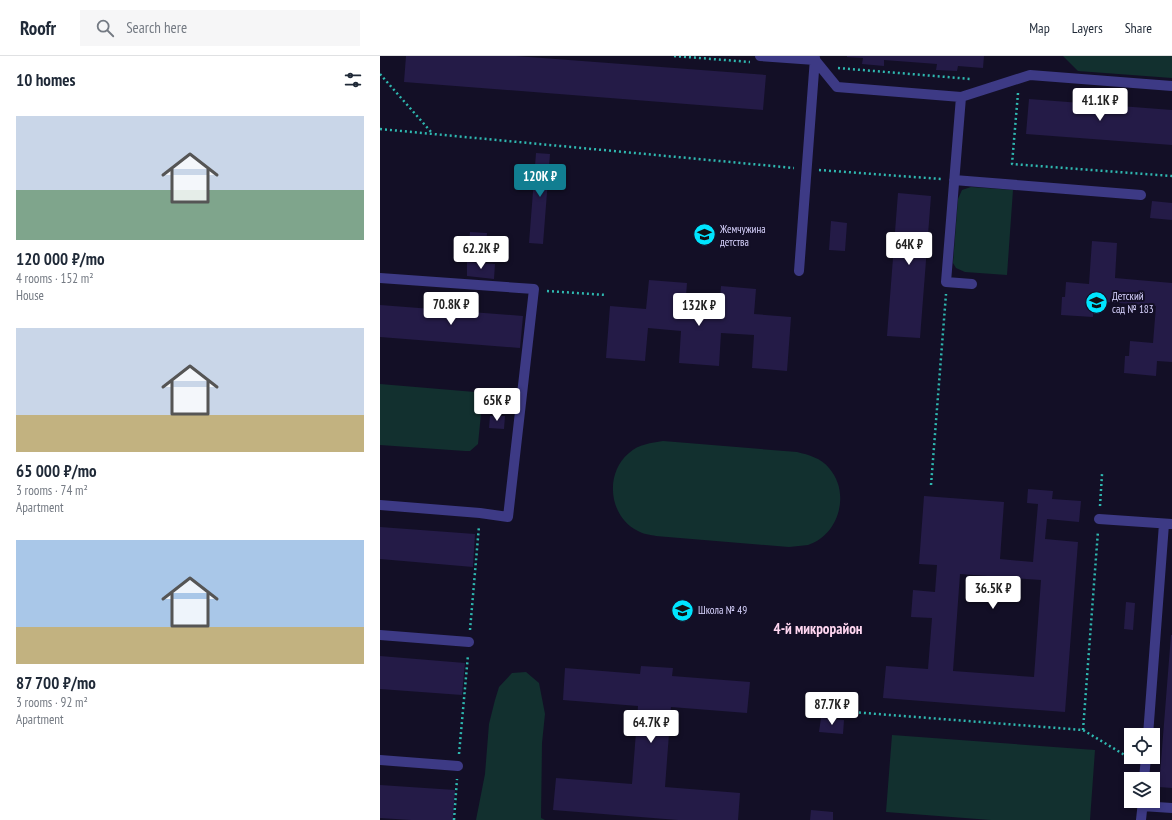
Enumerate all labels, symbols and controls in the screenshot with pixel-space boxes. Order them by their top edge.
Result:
search box [80,10,360,46]
text: Roofr [20,16,56,40]
icon: search [94,17,116,39]
text: Search here [126,18,187,37]
text: Map [1029,19,1050,37]
text: Layers [1072,19,1103,37]
text: Share [1125,19,1152,37]
text: 10 homes [16,69,75,91]
icon: filters [342,69,364,91]
pin: 41.1K ₽ [1063,88,1137,122]
text: 41.1K ₽ [1082,92,1118,109]
icon: home [154,142,226,214]
pin: 120K ₽ [507,164,573,198]
text: 120K ₽ [523,168,557,185]
school or university icon: Жемчужина детства [691,222,717,248]
place label: Жемчужина детства [719,222,766,249]
pin: 64K ₽ [881,232,937,266]
pin: 62.2K ₽ [444,236,518,270]
text: 64K ₽ [895,236,923,253]
text: 62.2K ₽ [463,240,499,257]
text: 120 000 ₽/mo [16,248,105,270]
text: 4 rooms · 152 m² [16,270,94,287]
text: House [16,287,44,304]
school or university icon: Детский сад № 183 [1083,289,1109,315]
place label: Детский сад № 183 [1112,289,1154,316]
pin: 70.8K ₽ [414,292,488,326]
pin: 132K ₽ [666,293,732,327]
text: 70.8K ₽ [433,296,469,313]
text: 132K ₽ [682,297,716,314]
icon: home [154,354,226,426]
pin: 65K ₽ [469,388,525,422]
text: 65K ₽ [483,392,511,409]
text: 65 000 ₽/mo [16,460,97,482]
text: 3 rooms · 74 m² [16,482,88,499]
text: Apartment [16,499,64,516]
icon: home [154,566,226,638]
pin: 36.5K ₽ [956,576,1030,610]
text: 36.5K ₽ [975,580,1011,597]
school or university icon: Школа № 49 [669,597,695,623]
place label: Школа № 49 [698,603,747,617]
district label: 4-й микрорайон [773,619,863,638]
text: 87 700 ₽/mo [16,672,96,694]
pin: 87.7K ₽ [795,692,869,726]
text: 3 rooms · 92 m² [16,694,88,711]
text: 87.7K ₽ [814,696,850,713]
pin: 64.7K ₽ [614,710,688,744]
text: Apartment [16,711,64,728]
text: 64.7K ₽ [633,714,669,731]
map controls [1124,728,1160,808]
button: locate [1124,728,1160,764]
button: layers [1124,772,1160,808]

